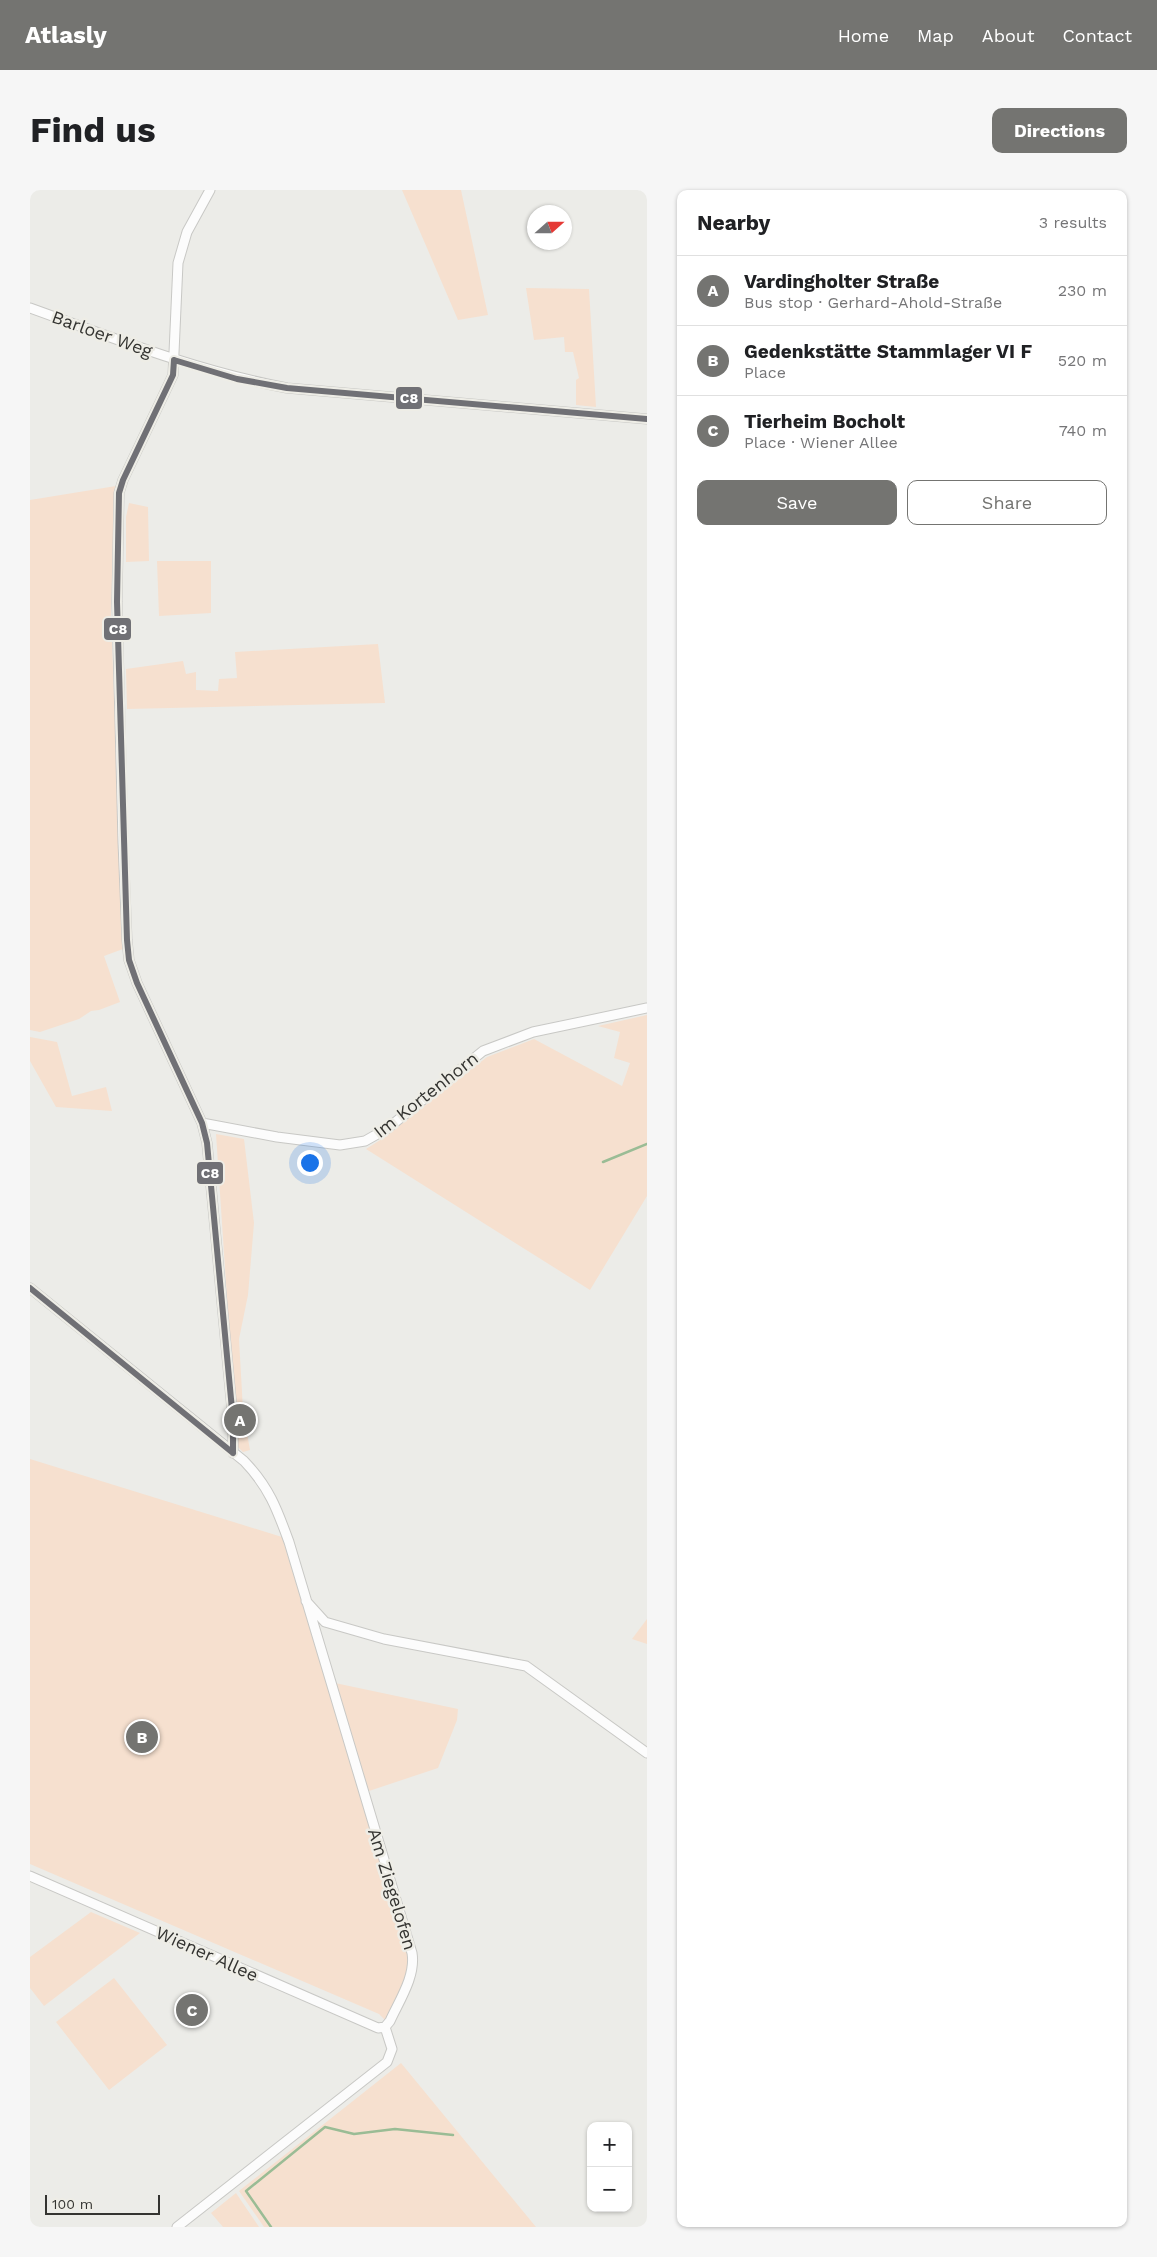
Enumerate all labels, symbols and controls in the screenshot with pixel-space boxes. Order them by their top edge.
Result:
text: Atlasly [25,21,107,49]
text: Home [838,25,889,46]
text: Map [917,25,954,46]
text: About [982,25,1034,46]
text: Contact [1062,25,1132,46]
button: Directions [992,108,1127,153]
text: Find us [30,109,156,151]
north arrow [527,205,572,250]
text: Nearby [697,210,770,235]
text: 3 results [1039,213,1107,232]
text: Vardingholter Straße [744,270,939,293]
text: A [708,281,718,300]
text: 230 m [1058,281,1107,300]
text: Bus stop · Gerhard-Ahold-Straße [744,293,1002,312]
street label: Barloer Weg [49,306,156,362]
text: Gedenkstätte Stammlager VI F [744,340,1032,363]
text: B [708,351,718,370]
text: 520 m [1058,351,1107,370]
text: Place [744,363,786,382]
line badge: C8 [395,386,423,410]
text: C8 [400,390,418,406]
text: Tierheim Bocholt [744,410,905,433]
text: C [708,421,718,440]
text: 740 m [1059,421,1107,440]
text: Place · Wiener Allee [744,433,898,452]
button: Save [697,480,897,525]
button: Share [907,480,1107,525]
line badge: C8 [103,617,132,641]
text: C8 [109,621,127,637]
street label: Im Kortenhorn [369,1047,482,1142]
your location [297,1150,323,1176]
line badge: C8 [196,1161,224,1185]
text: C8 [201,1165,219,1181]
pin: A [224,1401,256,1439]
pin: B [126,1718,158,1756]
street label: Am Ziegelofen [364,1825,421,1952]
street label: Wiener Allee [153,1922,262,1986]
pin: C [176,1991,208,2029]
map controls [587,2122,632,2212]
button: + [587,2122,632,2167]
button: − [587,2167,632,2212]
scale bar [45,2192,160,2215]
text: 100 m [52,2196,93,2212]

